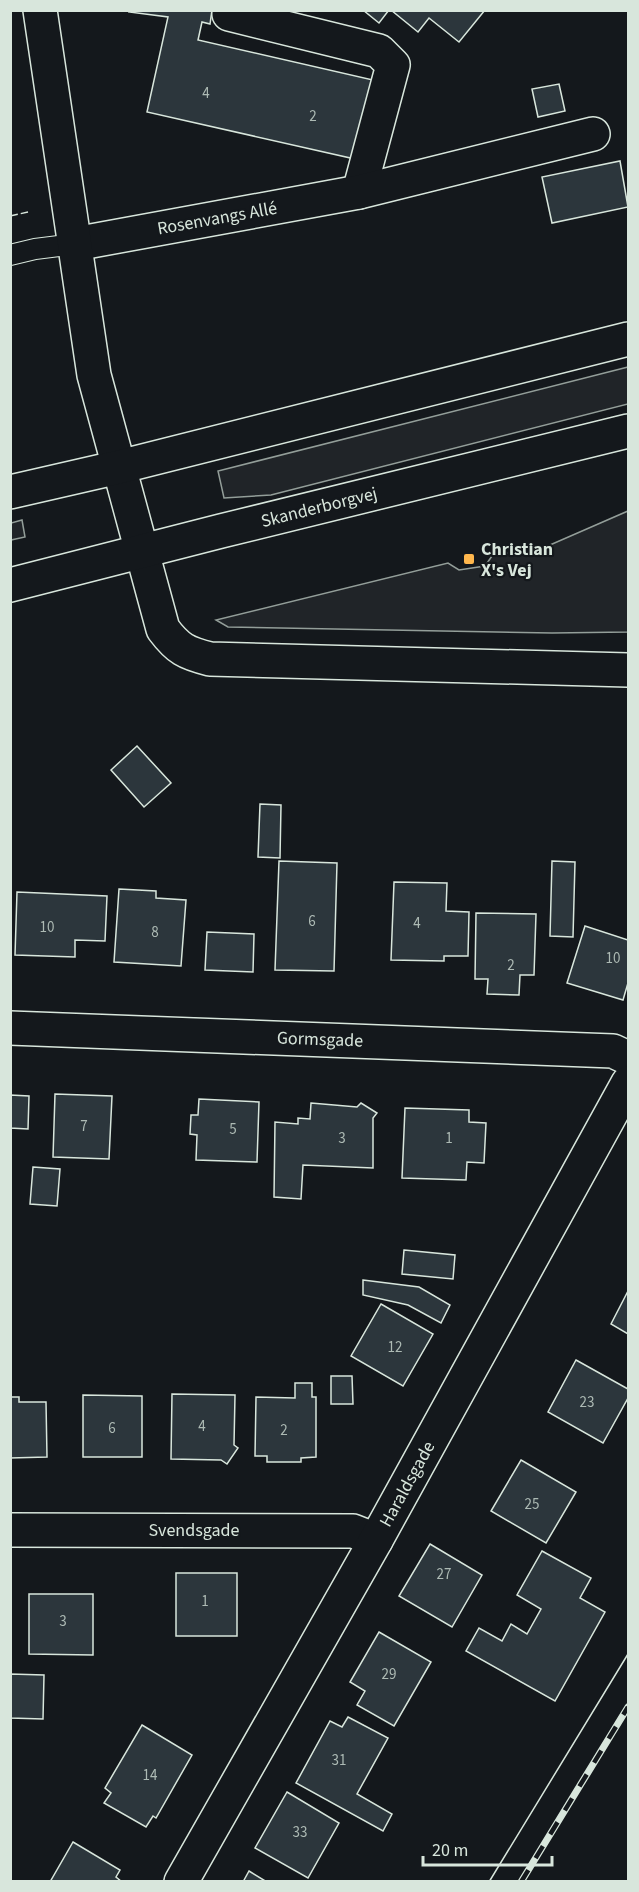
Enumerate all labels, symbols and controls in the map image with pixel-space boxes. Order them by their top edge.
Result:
house number: 4 [202,83,210,104]
house number: 2 [309,106,317,127]
street label: Rosenvangs Allé [155,196,279,241]
street label: Skanderborgvej [258,481,380,534]
place label: Christian X's Vej [481,537,553,583]
marker: Christian X's Vej [462,552,476,566]
house number: 6 [308,911,316,932]
house number: 4 [413,913,421,934]
house number: 10 [40,917,54,938]
house number: 8 [151,922,159,943]
house number: 10 [606,948,620,969]
house number: 2 [507,955,515,976]
street label: Gormsgade [276,1026,364,1054]
house number: 7 [80,1116,88,1137]
house number: 5 [229,1119,237,1140]
house number: 3 [338,1128,346,1149]
house number: 1 [445,1128,453,1149]
house number: 12 [388,1337,402,1358]
house number: 23 [580,1392,594,1413]
house number: 4 [198,1416,206,1437]
house number: 6 [108,1418,116,1439]
house number: 2 [280,1420,288,1441]
street label: Haraldsgade [374,1437,441,1532]
house number: 25 [525,1494,539,1515]
street label: Svendsgade [148,1518,240,1543]
house number: 27 [437,1564,451,1585]
house number: 1 [201,1591,209,1612]
house number: 3 [59,1611,67,1632]
house number: 29 [382,1664,396,1685]
house number: 31 [332,1750,346,1771]
house number: 14 [143,1765,158,1786]
house number: 33 [293,1822,307,1843]
scale bar [423,1829,552,1867]
text: 20 m [432,1838,468,1863]

